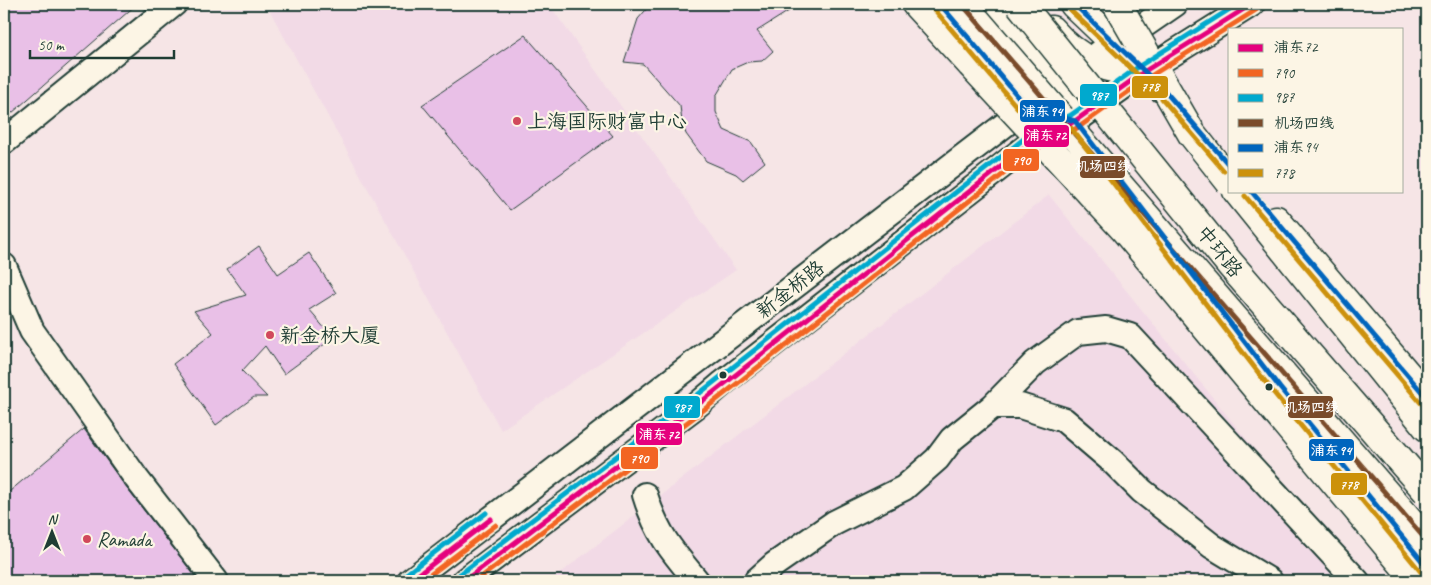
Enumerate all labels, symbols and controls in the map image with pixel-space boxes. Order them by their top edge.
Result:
scale bar [30,28,174,60]
legend [1228,28,1404,192]
text: 50 m [38,36,65,55]
text: 浦东72 [1274,38,1319,57]
text: 790 [1274,64,1296,83]
line badge: 778 [1131,75,1169,99]
text: 778 [1141,78,1161,95]
line badge: 987 [1079,83,1118,107]
text: 987 [1090,87,1110,104]
text: 987 [1274,88,1296,107]
line badge: 浦东94 [1019,99,1066,123]
text: 浦东94 [1022,103,1064,120]
place label: 上海国际财富中心 [527,109,687,134]
text: 机场四线 [1274,114,1334,133]
marker: 上海国际财富中心 [511,115,523,127]
line badge: 浦东72 [1023,124,1070,148]
text: 浦东72 [1026,127,1068,144]
text: 浦东94 [1274,138,1319,157]
line badge: 790 [1002,148,1040,172]
text: 790 [1012,152,1032,169]
line badge: 机场四线 [1079,155,1126,179]
text: 机场四线 [1075,158,1131,175]
text: 778 [1274,164,1296,183]
street label: 中环路 [1191,220,1249,283]
street label: 新金桥路 [751,254,830,324]
place label: 新金桥大厦 [280,323,380,348]
marker: 新金桥大厦 [264,329,276,341]
unlabelled marker [718,370,728,380]
unlabelled marker [1264,382,1274,392]
line badge: 987 [663,395,701,419]
line badge: 机场四线 [1287,395,1334,419]
text: 987 [673,399,693,416]
text: 机场四线 [1283,399,1339,416]
line badge: 浦东72 [635,422,683,446]
text: 浦东72 [639,426,681,443]
line badge: 浦东94 [1308,438,1355,462]
text: 浦东94 [1311,442,1353,459]
line badge: 790 [620,446,659,470]
text: 790 [630,450,650,467]
line badge: 778 [1330,472,1368,496]
text: 778 [1340,476,1360,493]
north arrow [28,508,78,558]
text: N [48,511,59,528]
place label: Ramada [97,527,153,552]
marker: Ramada [81,533,93,545]

